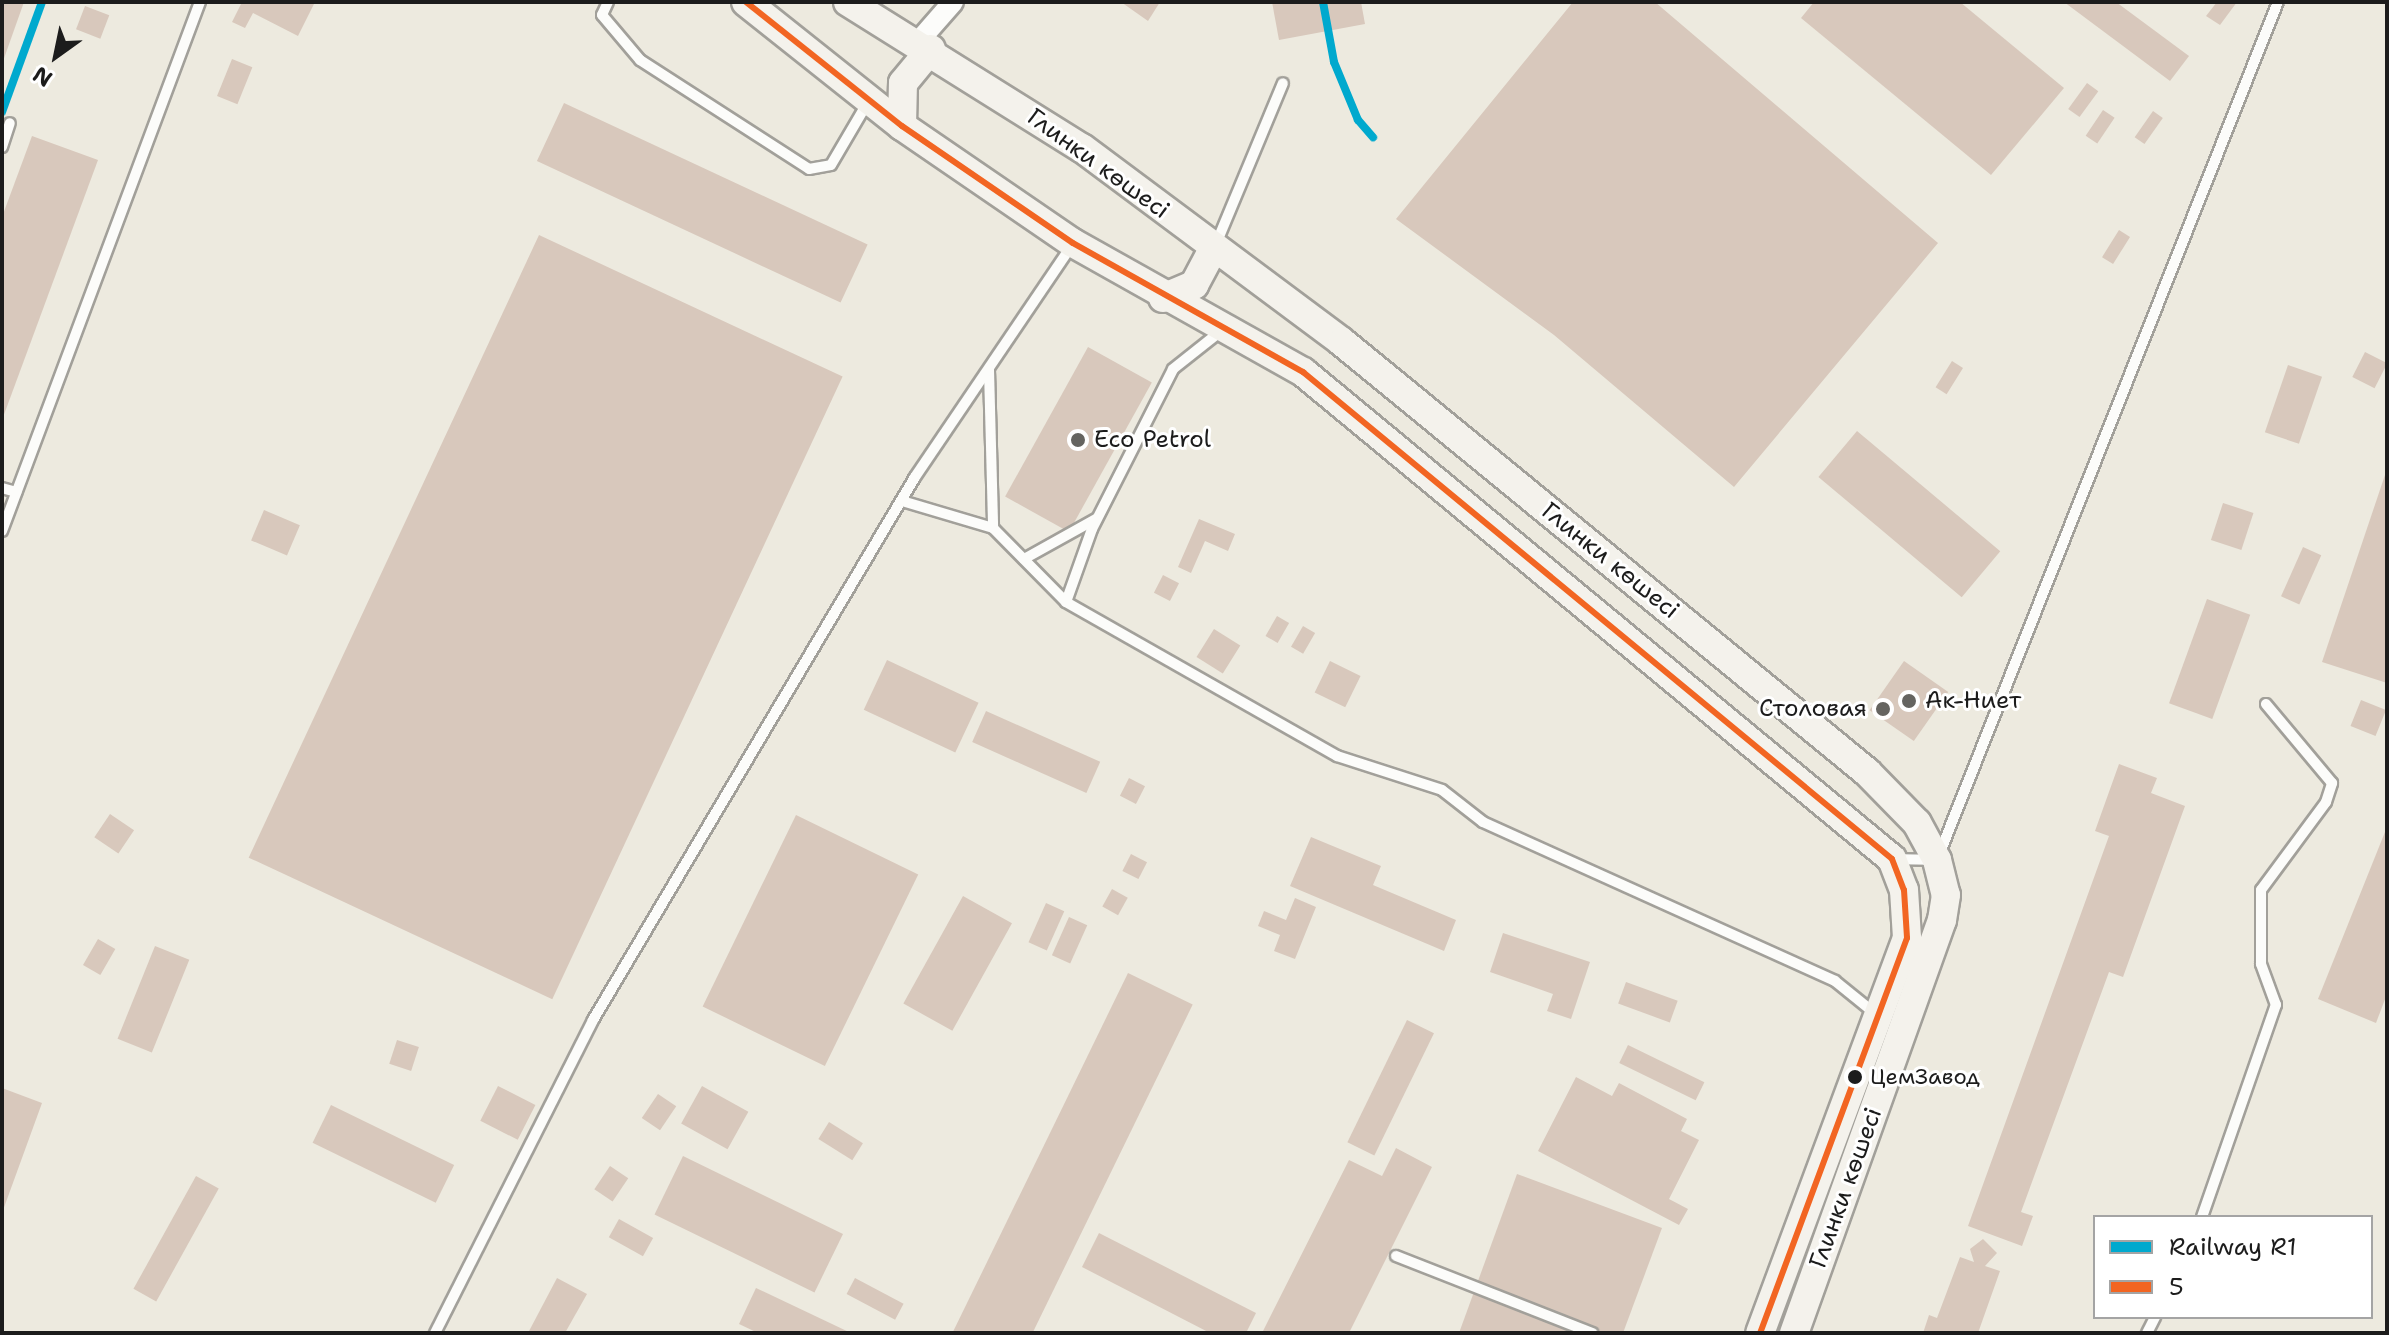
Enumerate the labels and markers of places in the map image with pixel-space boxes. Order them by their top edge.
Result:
place label: Eco Petrol [1094,426,1211,454]
marker: Eco Petrol [1069,431,1087,449]
place label: Ак-Ниет [1925,687,2021,715]
marker: Ак-Ниет [1900,692,1918,710]
place label: Столовая [1759,695,1867,723]
marker: Столовая [1874,700,1892,718]
place label: ЦемЗавод [1870,1064,1980,1090]
marker: ЦемЗавод [1847,1069,1863,1085]

